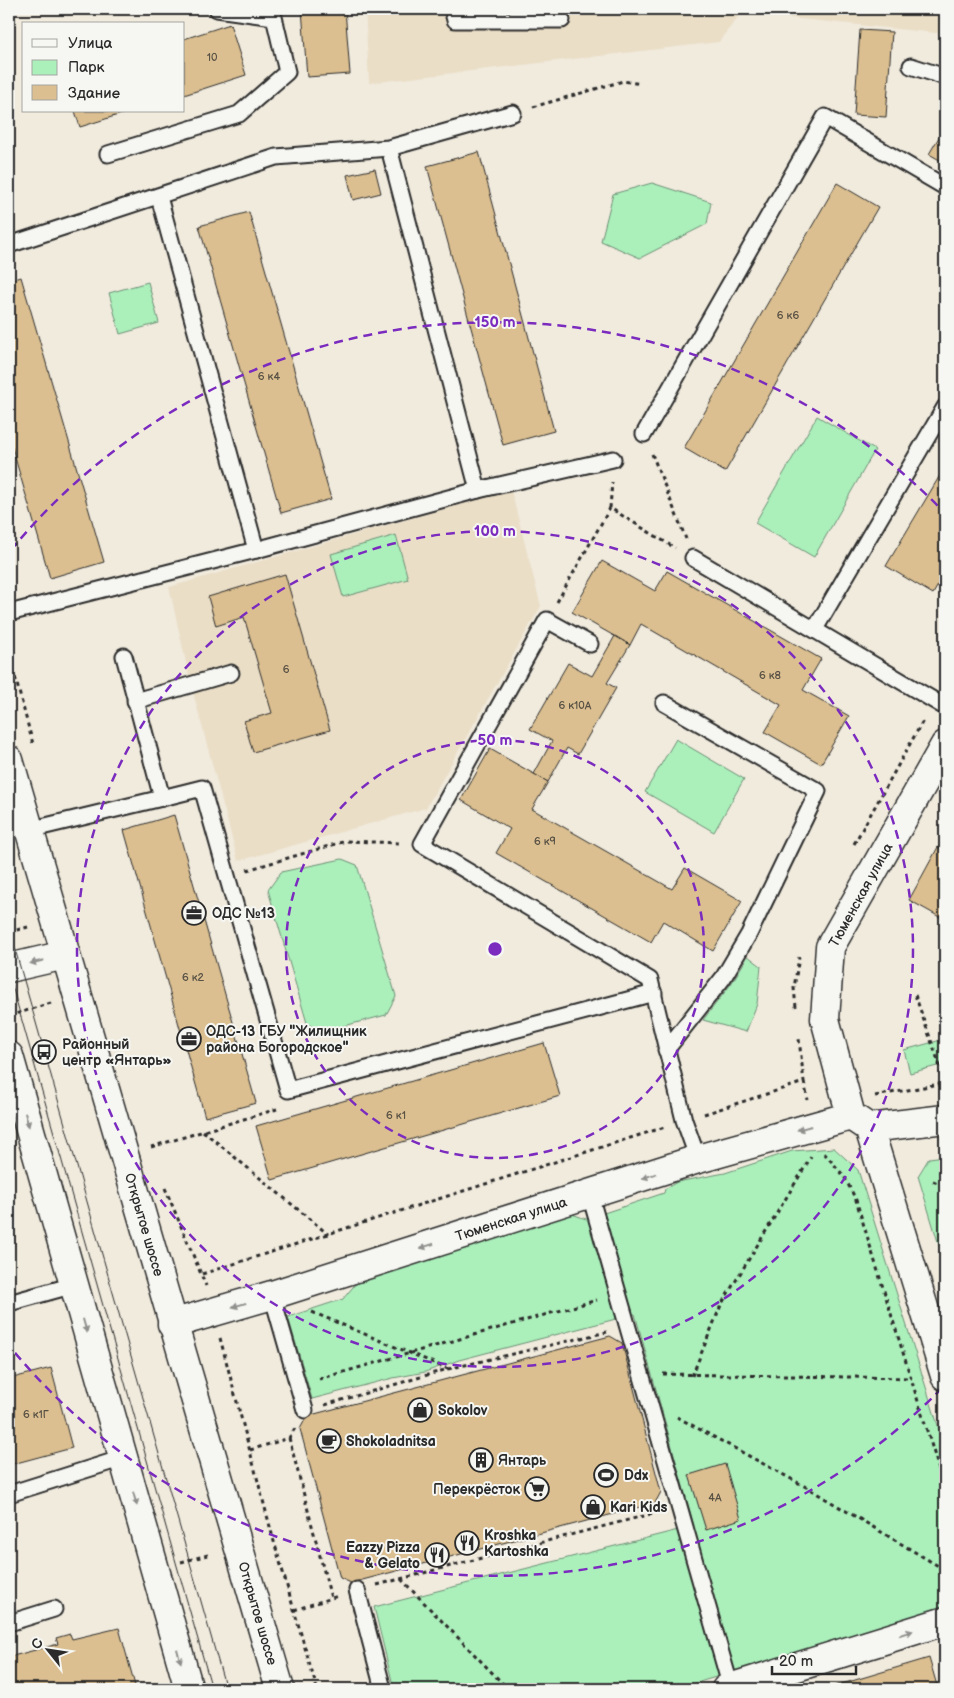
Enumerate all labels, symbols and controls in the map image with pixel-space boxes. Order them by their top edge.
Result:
legend [22,22,185,112]
text: Улица [68,34,113,53]
house number: 10 [207,51,218,64]
text: Парк [68,58,105,77]
text: Здание [68,84,120,103]
house number: 6 к6 [777,309,799,322]
text: 150 m [474,313,516,332]
house number: 6 к4 [258,370,280,383]
text: 100 m [474,522,516,541]
house number: 6 [283,663,290,676]
house number: 6 к8 [759,669,781,682]
house number: 6 к10А [559,699,592,712]
text: 50 m [478,731,513,750]
house number: 6 к9 [534,835,556,848]
street label: Тюменская улица [825,839,897,950]
office icon: ОДС №13 [181,900,207,926]
place label: ОДС №13 [212,905,275,922]
centre of rings [486,940,504,958]
one-way arrow [29,958,44,966]
house number: 6 к2 [182,971,205,984]
place label: ОДС-13 ГБУ "Жилищник района Богородское" [206,1023,367,1056]
office icon: ОДС-13 ГБУ "Жилищник района Богородское" [176,1026,202,1052]
place label: Районный центр «Янтарь» [62,1036,172,1069]
bus stop icon: Районный центр «Янтарь» [31,1039,57,1065]
house number: 6 к1 [386,1109,406,1122]
one-way arrow [23,1112,31,1127]
one-way arrow [797,1125,812,1133]
street label: Открытое шоссе [121,1171,168,1278]
one-way arrow [641,1172,656,1180]
street label: Тюменская улица [453,1193,570,1244]
one-way arrow [420,1243,435,1251]
one-way arrow [231,1301,246,1309]
one-way arrow [82,1319,90,1334]
shop icon: Sokolov [407,1397,433,1423]
place label: Sokolov [438,1402,488,1419]
house number: 6 к1Г [23,1408,49,1421]
cafe icon: Shokoladnitsa [316,1428,342,1454]
place label: Shokoladnitsa [346,1433,436,1450]
building icon: Янтарь [468,1447,494,1473]
place label: Янтарь [498,1452,547,1469]
sports icon: Ddx [593,1462,619,1488]
place label: Ddx [624,1467,649,1484]
supermarket icon: Перекрёсток [524,1476,550,1502]
place label: Перекрёсток [433,1481,520,1498]
house number: 4А [708,1491,722,1504]
one-way arrow [131,1492,139,1507]
shop icon: Kari Kids [580,1494,606,1520]
place label: Kari Kids [610,1499,668,1516]
place label: Kroshka Kartoshka [484,1527,549,1560]
restaurant icon: Kroshka Kartoshka [454,1530,480,1556]
place label: Eazzy Pizza & Gelato [346,1539,420,1572]
restaurant icon: Eazzy Pizza & Gelato [424,1542,450,1568]
street label: Открытое шоссе [235,1560,281,1667]
north arrow [22,1626,72,1676]
one-way arrow [899,1629,914,1637]
text: С [27,1635,47,1652]
scale bar [772,1643,855,1675]
one-way arrow [176,1648,184,1663]
text: 20 m [779,1652,813,1671]

